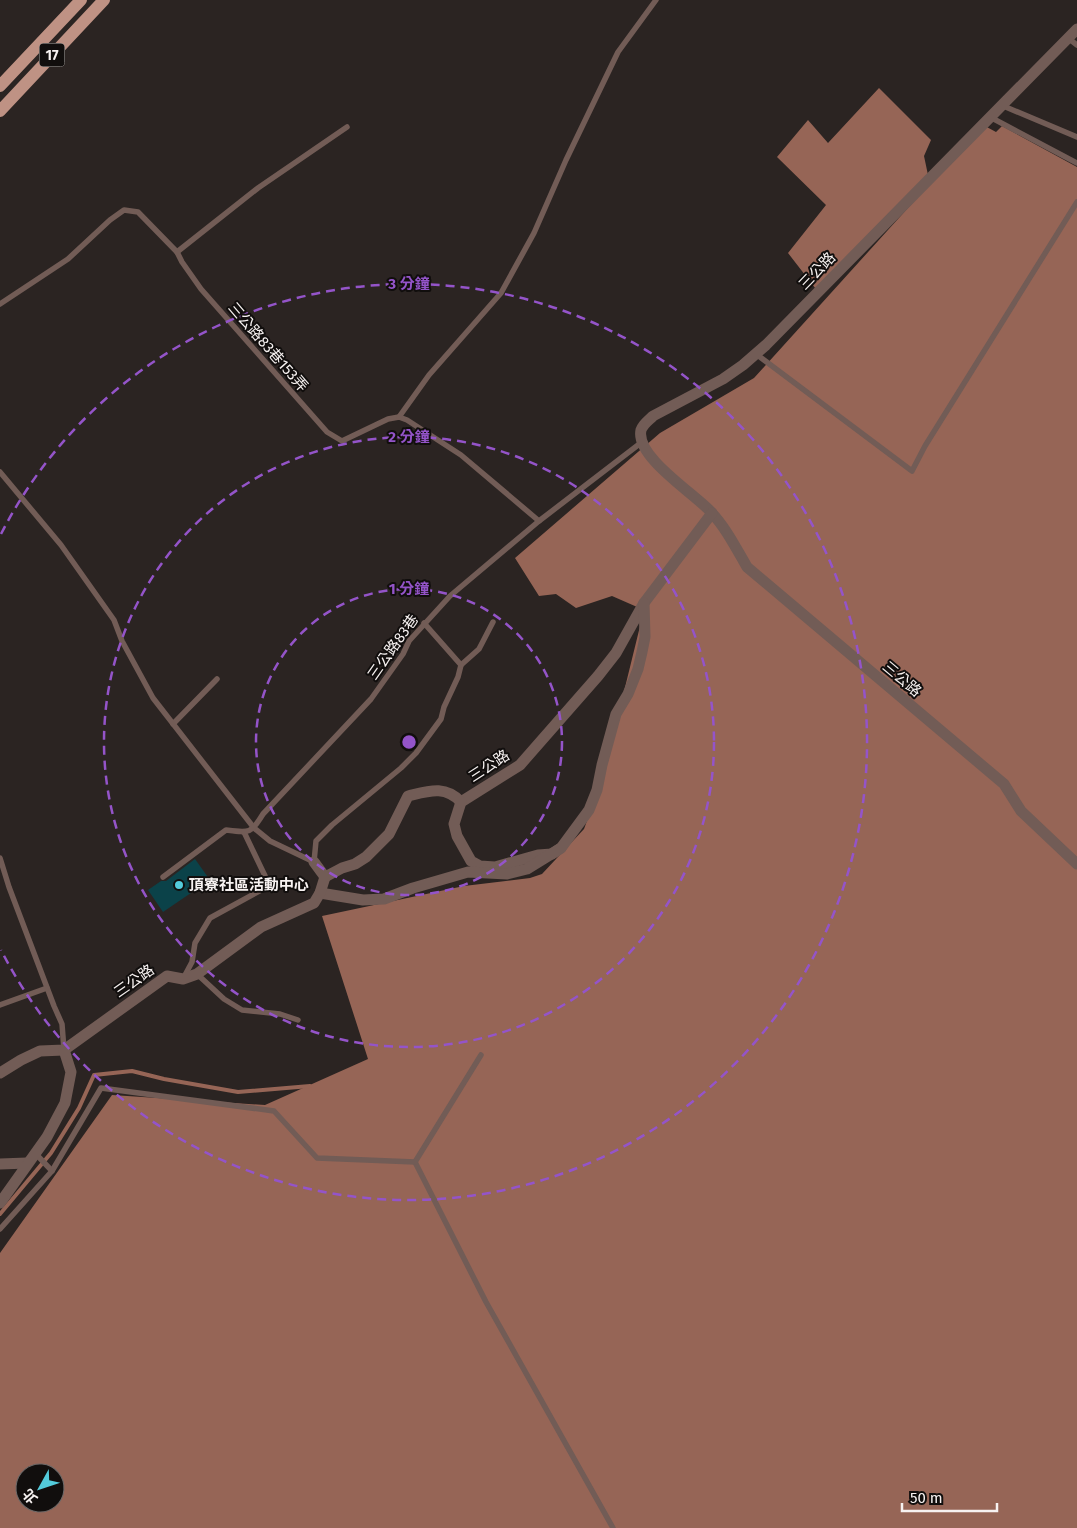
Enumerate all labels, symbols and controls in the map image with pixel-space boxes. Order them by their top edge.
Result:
road number: 17 [40,44,64,66]
street label: 三公路 [795,249,839,293]
text: 3 分鐘 [387,275,430,293]
street label: 三公路83巷153弄 [224,299,312,395]
text: 2 分鐘 [388,428,430,446]
text: 1 分鐘 [389,580,429,598]
street label: 三公路83巷 [364,611,422,683]
street label: 三公路 [879,658,925,700]
centre of rings [400,733,418,751]
street label: 三公路 [465,746,513,786]
place label: 頂寮社區活動中心 [189,876,309,894]
marker: 頂寮社區活動中心 [173,879,185,891]
street label: 三公路 [110,961,158,1001]
north arrow [15,1463,65,1513]
scale bar [902,1480,997,1512]
text: 北 [19,1485,41,1507]
text: 50 m [910,1489,943,1507]

